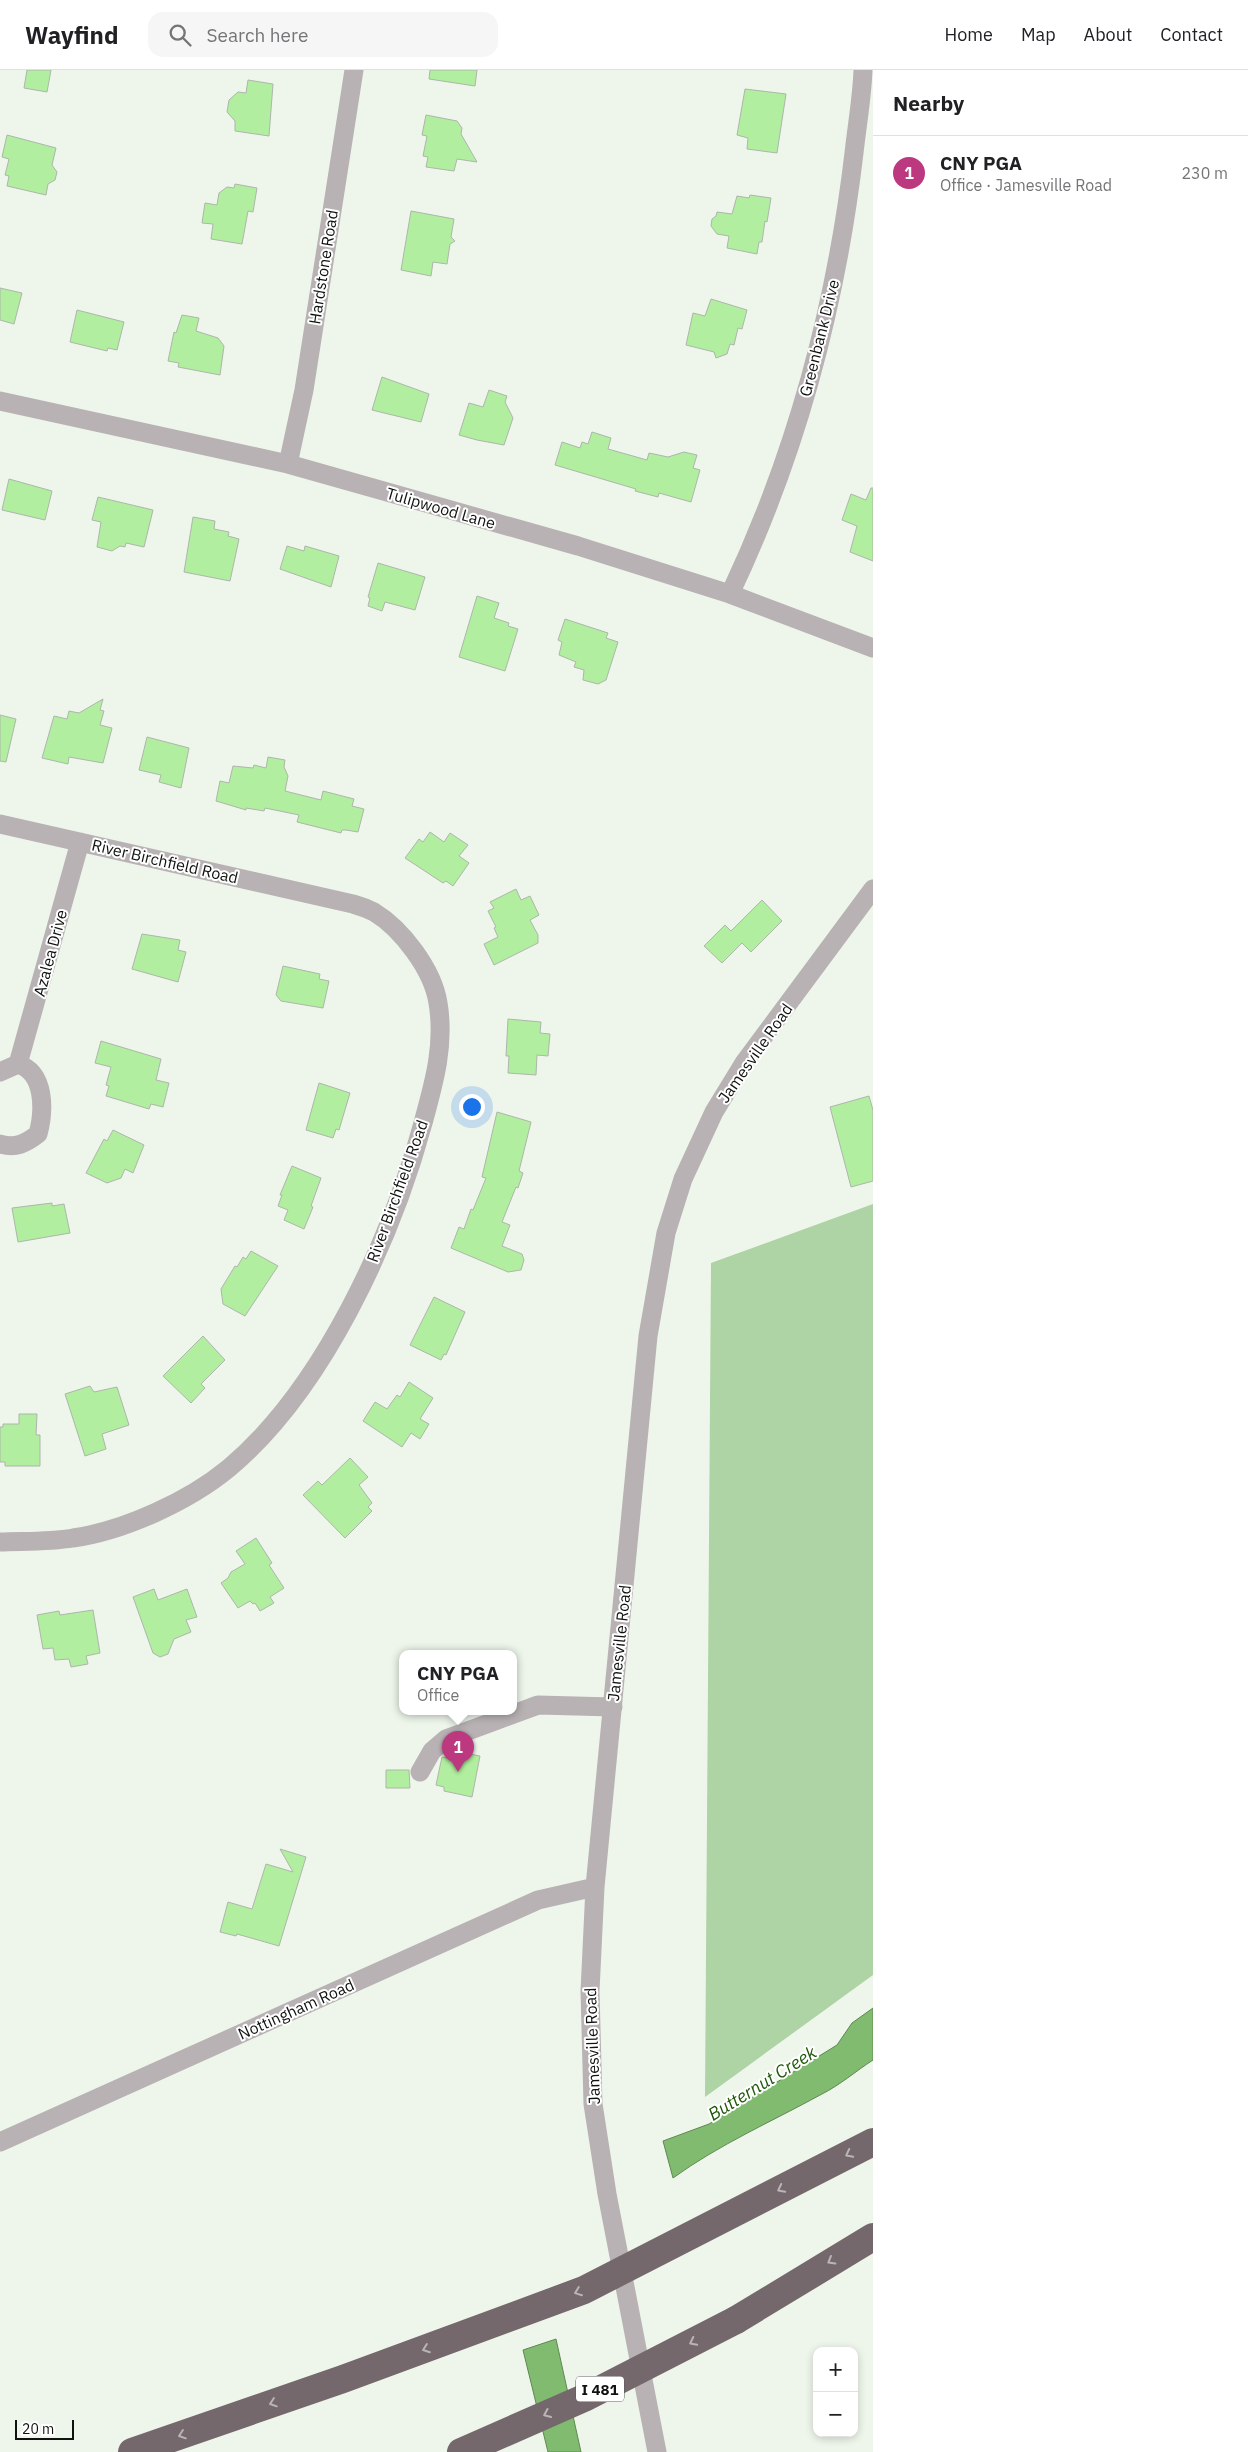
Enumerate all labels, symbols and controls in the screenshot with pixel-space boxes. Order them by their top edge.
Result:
search box [148,12,498,57]
text: Wayfind [25,19,118,51]
icon: search [166,21,194,49]
text: Search here [206,23,308,47]
text: Home [945,23,993,46]
text: Map [1021,23,1056,46]
text: About [1084,23,1132,46]
text: Contact [1160,23,1223,46]
text: Nearby [893,89,964,117]
text: CNY PGA [940,151,1022,175]
text: 1 [904,163,914,183]
text: 230 m [1181,163,1228,183]
text: Office · Jamesville Road [940,175,1112,195]
street label: Hardstone Road [304,208,342,326]
street label: Greenbank Drive [795,277,843,399]
street label: Tulipwood Lane [384,483,498,533]
street label: River Birchfield Road [90,834,240,888]
street label: Azalea Drive [29,907,71,999]
street label: Jamesville Road [713,999,797,1107]
your location [459,1094,485,1120]
street label: River Birchfield Road [362,1117,432,1265]
street label: Jamesville Road [603,1584,635,1702]
popup [399,1650,517,1715]
text: CNY PGA [417,1661,499,1685]
text: Office [417,1685,459,1705]
pin: 1 [442,1731,474,1772]
street label: Nottingham Road [235,1974,357,2044]
street label: Jamesville Road [580,1987,604,2105]
water label: Butternut Creek [703,2040,821,2126]
one-way arrow [845,2148,854,2158]
one-way arrow [777,2183,786,2193]
one-way arrow [827,2255,836,2265]
one-way arrow [574,2286,583,2296]
one-way arrow [689,2336,698,2346]
one-way arrow [422,2343,430,2353]
map controls [813,2347,858,2437]
button: + [813,2347,858,2392]
road number: I 481 [576,2376,624,2402]
button: − [813,2392,858,2437]
one-way arrow [269,2398,277,2408]
one-way arrow [543,2407,552,2418]
scale bar [15,2417,74,2440]
text: 20 m [22,2420,54,2438]
one-way arrow [178,2429,187,2439]

